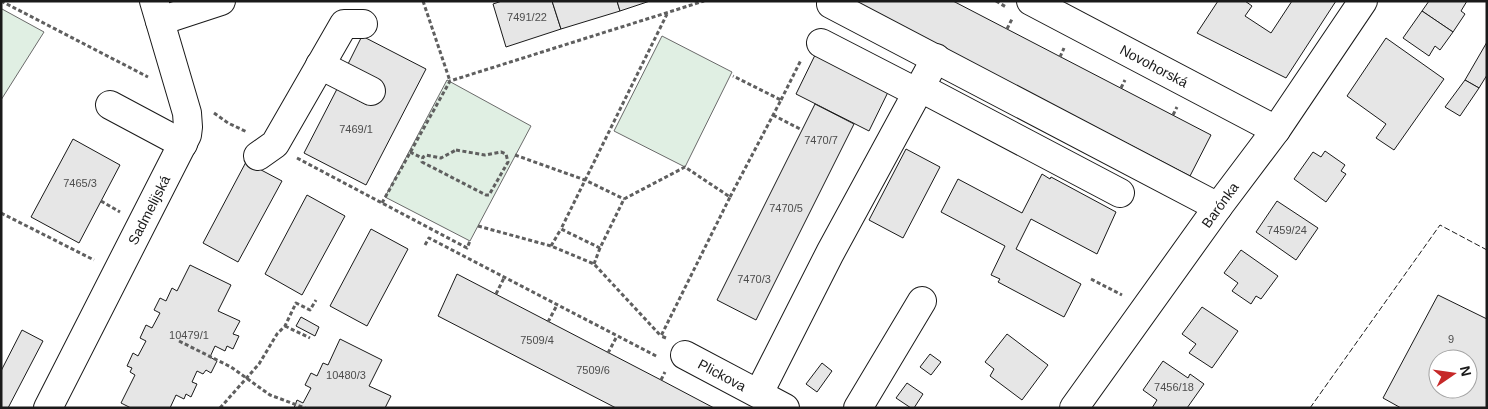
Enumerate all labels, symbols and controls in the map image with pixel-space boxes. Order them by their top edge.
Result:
house number: 7491/22 [507,11,547,23]
street label: Novohorská [1117,41,1191,91]
house number: 7469/1 [339,123,373,135]
house number: 7470/7 [804,134,838,146]
street label: Sadmelijská [125,173,173,247]
house number: 7465/3 [63,177,97,189]
street label: Barónka [1198,179,1242,231]
house number: 7470/5 [769,202,803,214]
house number: 7459/24 [1267,224,1307,236]
house number: 7470/3 [737,273,771,285]
house number: 10479/1 [169,329,209,341]
house number: 9 [1448,333,1454,345]
house number: 7509/4 [520,334,554,346]
north arrow [1428,349,1478,399]
street label: Plickova [695,356,749,394]
house number: 7509/6 [576,364,610,376]
text: N [1457,364,1475,378]
house number: 10480/3 [326,369,366,381]
house number: 7456/18 [1154,381,1194,393]

